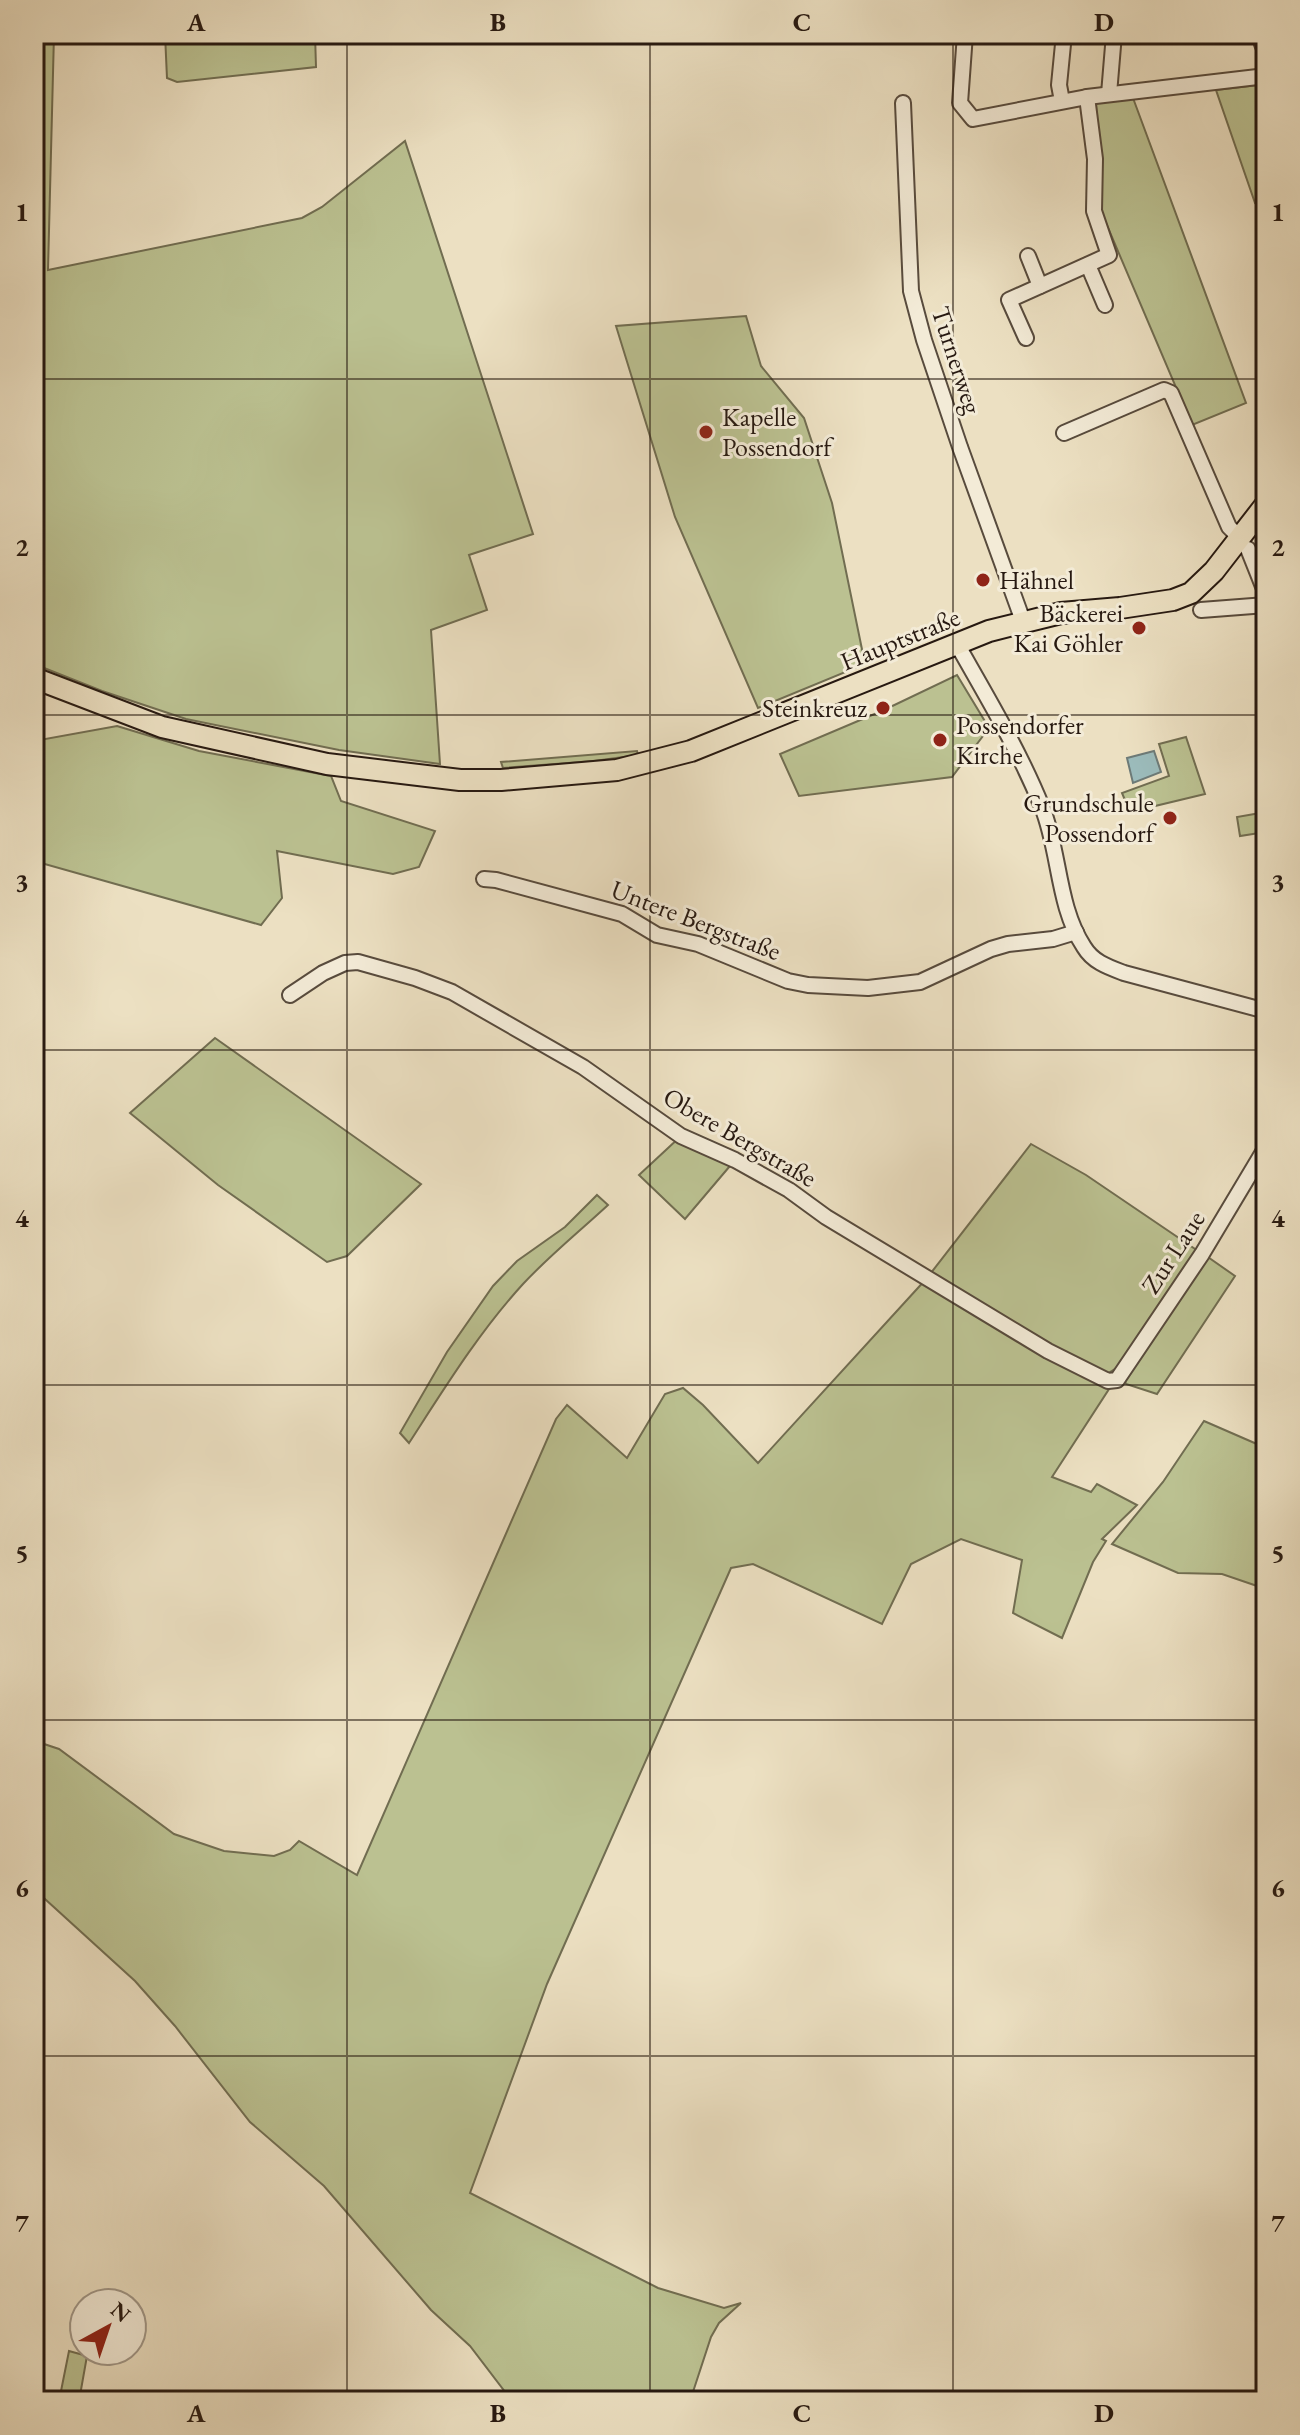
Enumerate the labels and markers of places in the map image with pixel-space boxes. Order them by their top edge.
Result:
place label: Kapelle Possendorf [722,400,834,464]
marker: Kapelle Possendorf [697,423,715,441]
place label: Hähnel [999,563,1074,597]
marker: Hähnel [974,571,992,589]
place label: Bäckerei Kai Göhler [1013,596,1123,660]
marker: Bäckerei Kai Göhler [1130,619,1148,637]
place label: Steinkreuz [762,691,867,725]
marker: Steinkreuz [874,699,892,717]
place label: Possendorfer Kirche [956,708,1084,772]
marker: Possendorfer Kirche [931,731,949,749]
place label: Grundschule Possendorf [1023,786,1157,850]
marker: Grundschule Possendorf [1161,809,1179,827]

